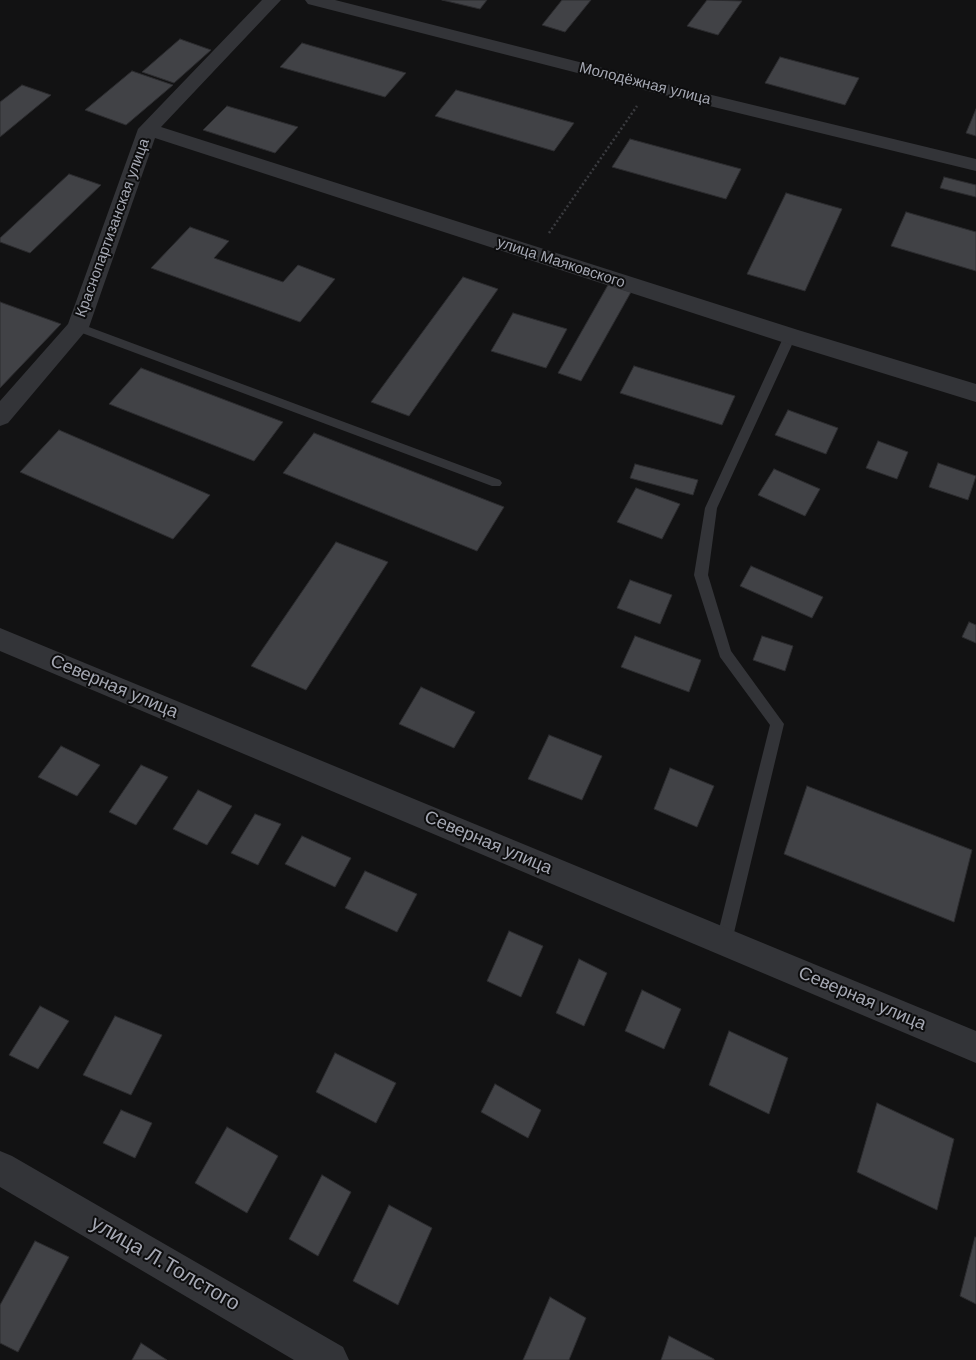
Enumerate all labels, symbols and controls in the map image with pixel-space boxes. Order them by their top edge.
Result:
street label: Молодёжная улица [577,59,713,109]
street label: Краснопартизанская улица [72,136,154,320]
street label: улица Маяковского [495,234,627,292]
street label: Северная улица [47,650,181,724]
street label: Северная улица [421,806,555,880]
street label: Северная улица [795,962,929,1036]
street label: улица Л.Толстого [86,1211,244,1317]

